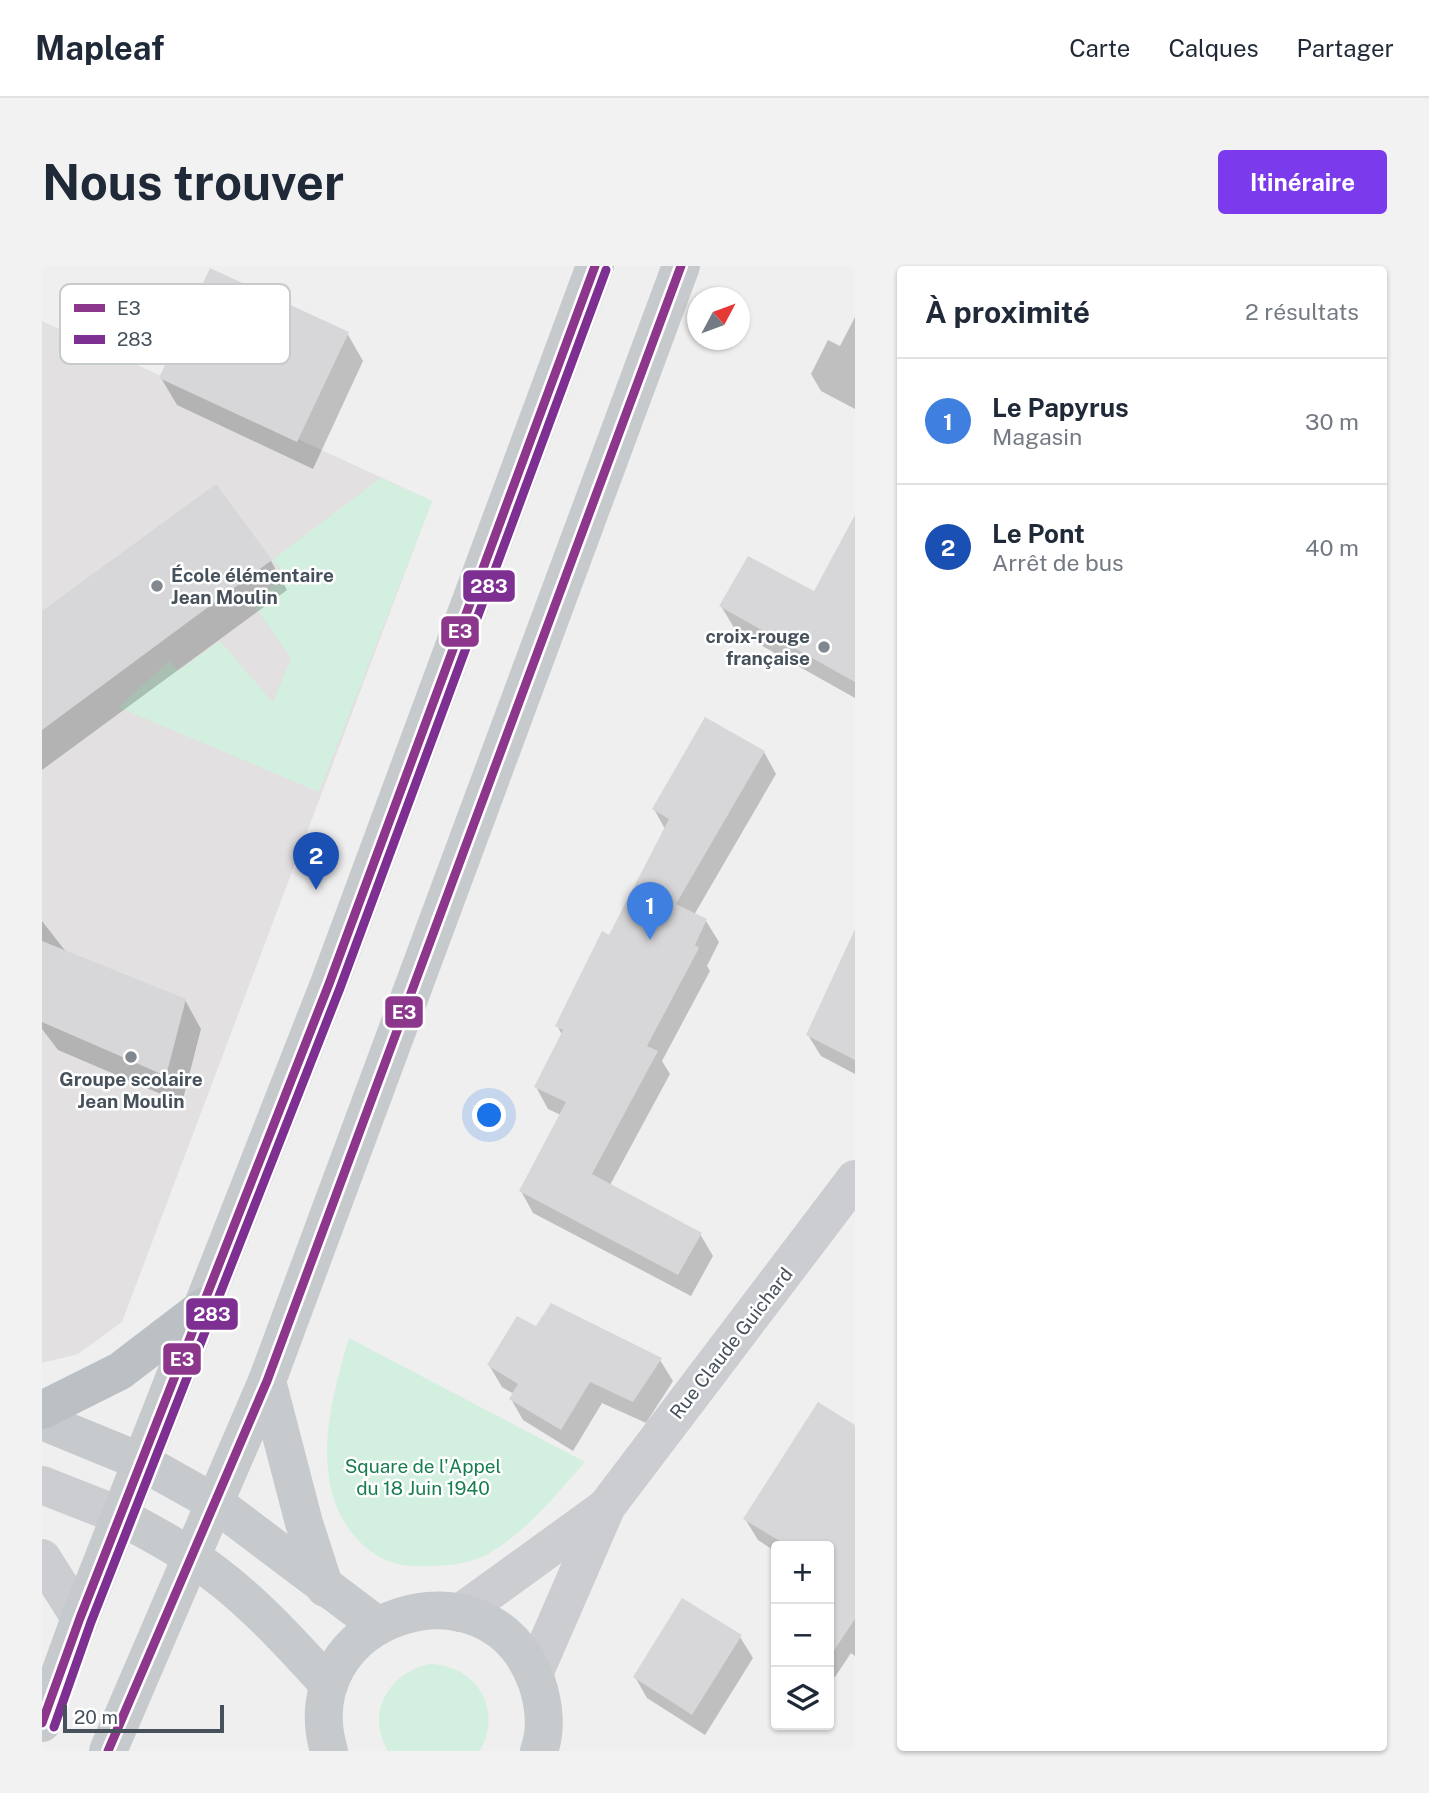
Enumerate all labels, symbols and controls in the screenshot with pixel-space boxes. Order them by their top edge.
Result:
text: Mapleaf [35,29,164,67]
text: Carte [1069,34,1130,62]
text: Calques [1168,34,1259,62]
text: Partager [1297,34,1394,62]
button: Itinéraire [1218,150,1387,214]
text: Nous trouver [42,153,344,211]
legend [60,284,290,364]
north arrow [687,287,750,350]
text: À proximité [925,294,1090,330]
text: E3 [117,297,141,319]
text: 2 résultats [1245,298,1359,325]
text: 283 [117,328,153,350]
text: Le Papyrus [992,392,1129,423]
text: 1 [943,408,953,435]
text: 30 m [1305,408,1359,435]
text: Magasin [992,423,1082,450]
text: Le Pont [992,518,1085,549]
text: 2 [941,534,955,561]
text: 40 m [1305,534,1359,561]
text: Arrêt de bus [992,549,1124,576]
place label: École élémentaire Jean Moulin [171,564,334,608]
line badge: 283 [462,569,516,603]
text: 283 [470,575,508,597]
marker: École élémentaire Jean Moulin [149,578,165,594]
line badge: E3 [440,615,480,648]
text: E3 [448,620,472,642]
place label: croix-rouge française [705,625,810,669]
marker: croix-rouge française [816,639,832,655]
pin: 2 [293,832,339,890]
pin: 1 [627,882,673,940]
line badge: E3 [384,995,424,1029]
text: E3 [392,1001,416,1023]
marker: Groupe scolaire Jean Moulin [123,1049,139,1065]
place label: Groupe scolaire Jean Moulin [59,1068,203,1112]
your location [472,1098,506,1132]
street label: Rue Claude Guichard [665,1263,797,1423]
line badge: 283 [185,1297,239,1331]
text: 283 [193,1303,231,1325]
line badge: E3 [162,1342,202,1376]
text: E3 [170,1348,194,1370]
park label: Square de l'Appel du 18 Juin 1940 [345,1455,501,1499]
map controls [771,1541,834,1730]
button: + [771,1541,834,1604]
button: − [771,1604,834,1667]
button: layers [771,1667,834,1730]
scale bar [63,1702,224,1734]
text: 20 m [74,1706,118,1728]

